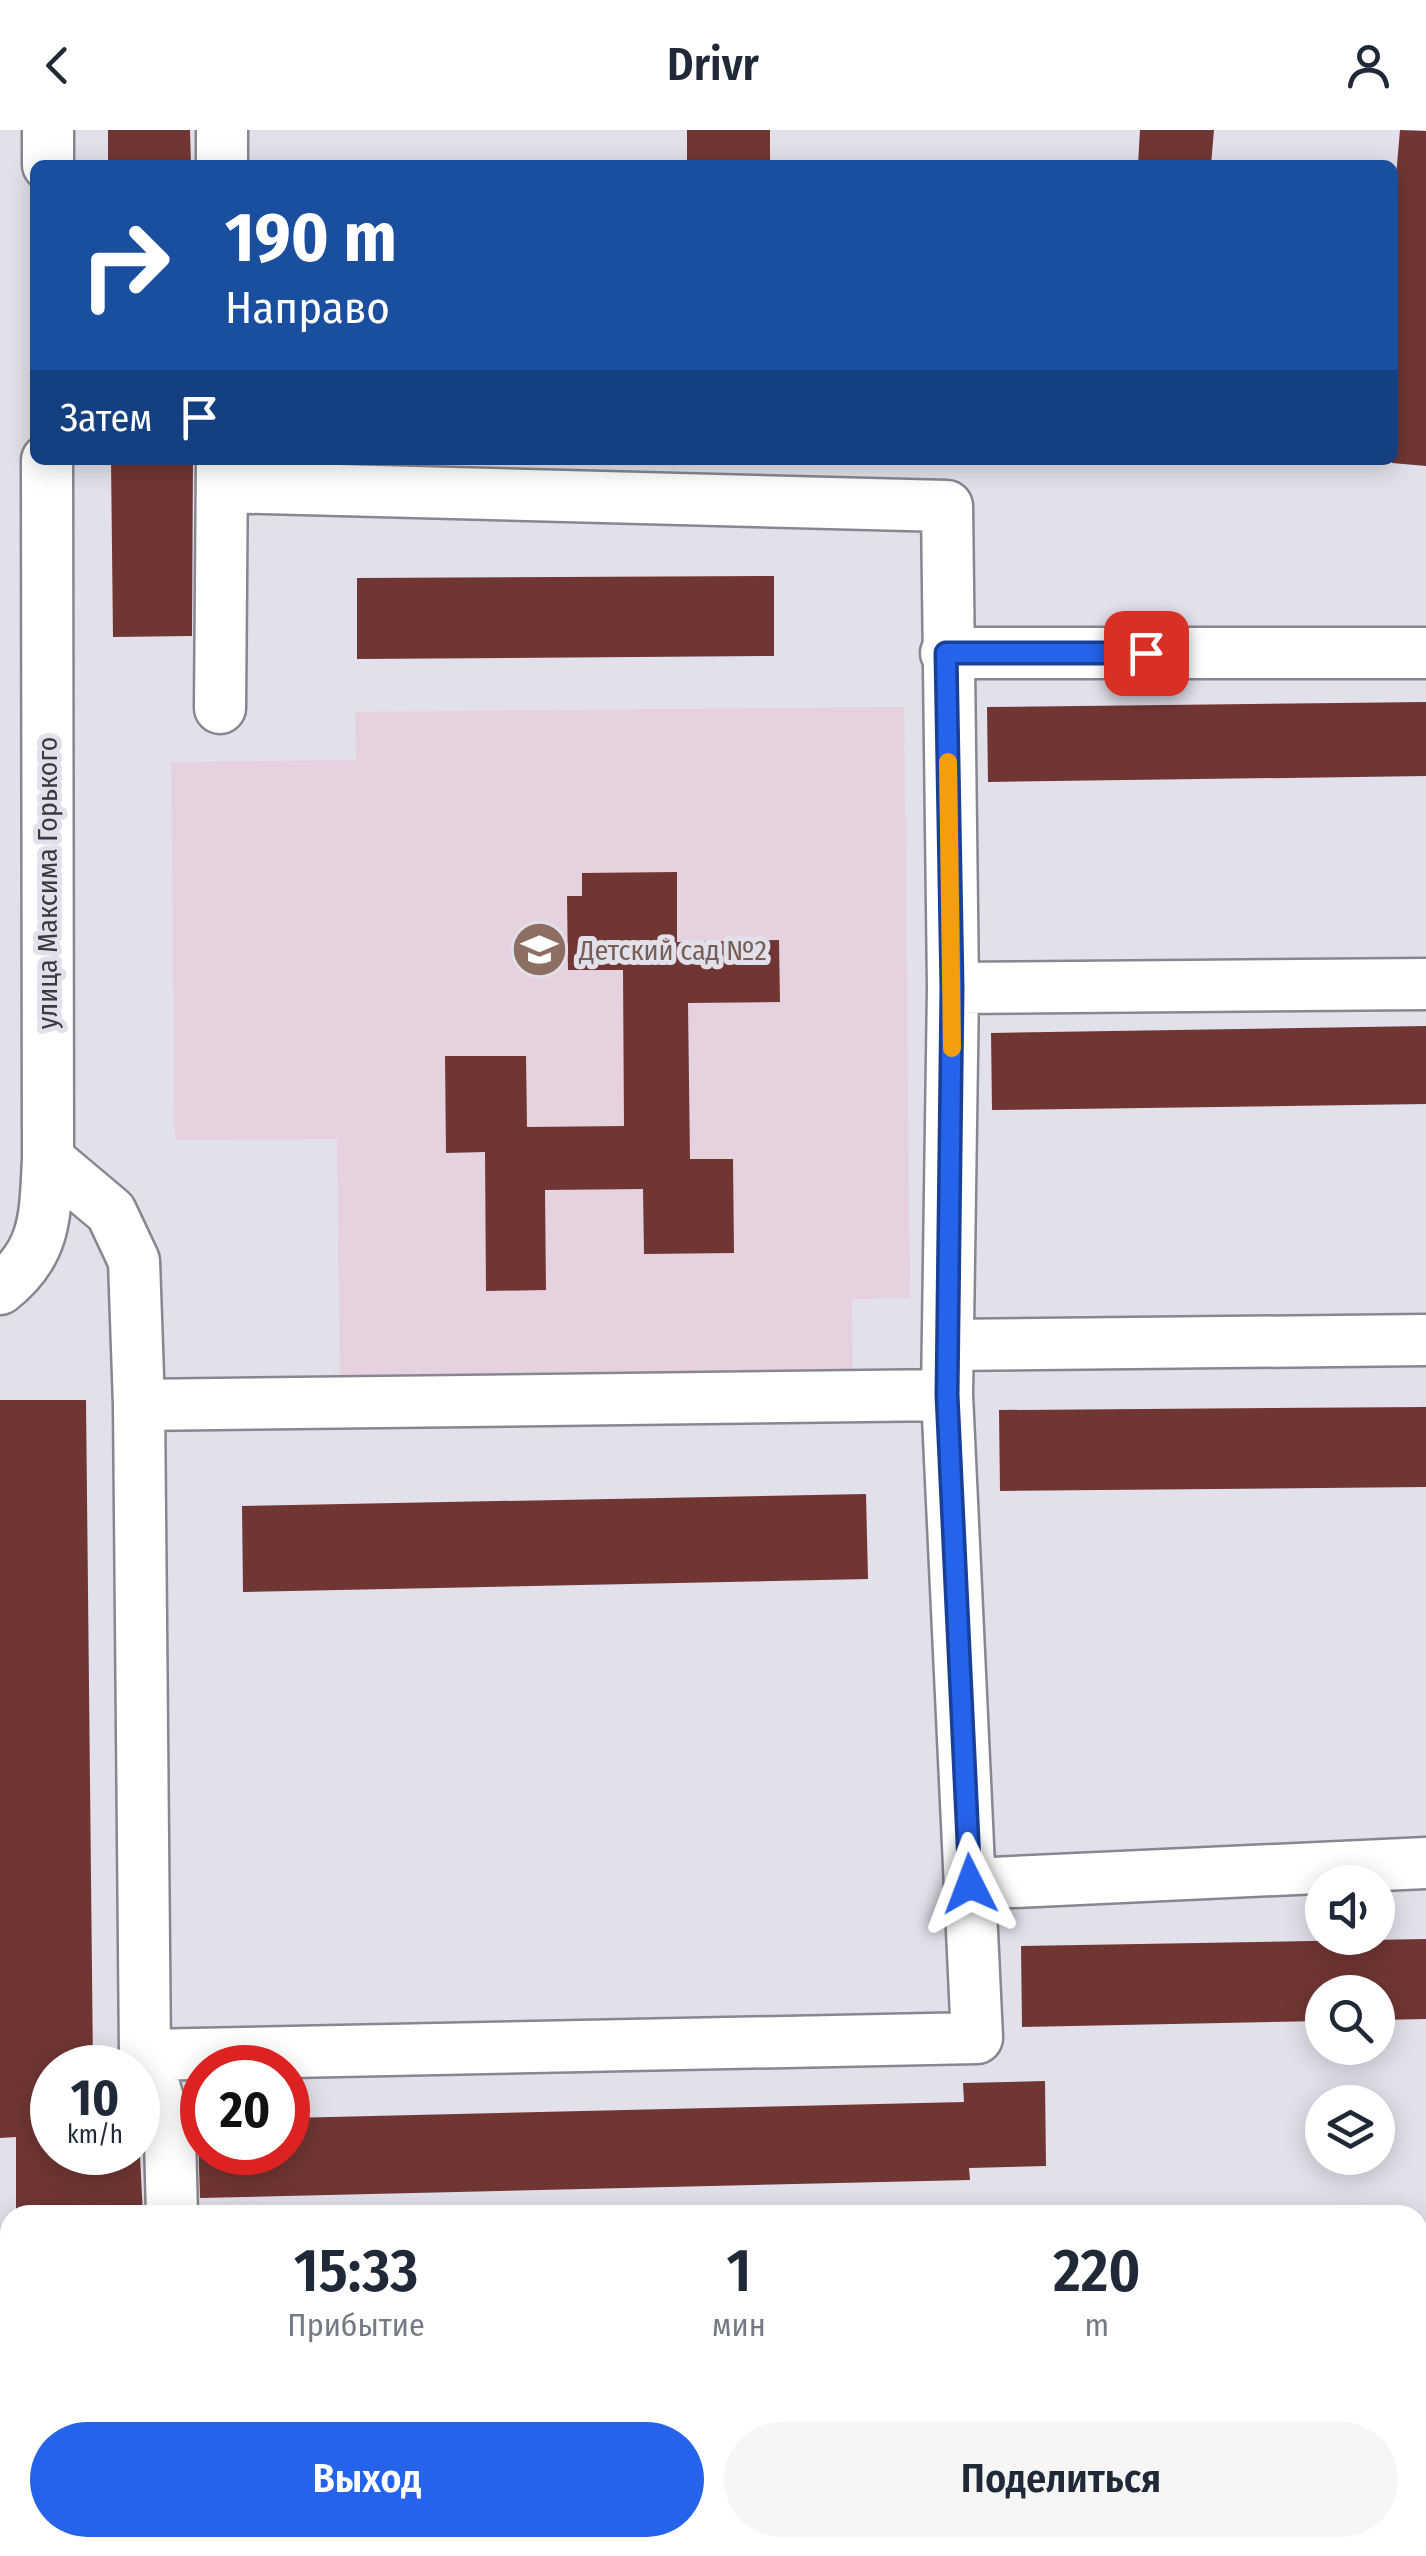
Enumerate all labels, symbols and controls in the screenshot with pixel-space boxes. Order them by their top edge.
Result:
icon: back [30,38,85,93]
text: Drivr [667,38,759,92]
icon: person [1341,38,1396,93]
text: 190 m [225,196,397,280]
icon: right [60,200,190,330]
text: Направо [225,281,390,335]
icon: arrive [172,390,227,445]
text: Затем [60,395,152,441]
pin [1104,611,1189,696]
icon: arrive [1119,626,1174,681]
street label: улица Максима Горького [31,737,64,1029]
school or university icon: Детский сад №2 [510,920,570,980]
place label: Детский сад №2 [578,934,767,967]
position arrow [918,1832,1022,1936]
map controls [1305,1865,1395,2175]
button: sound [1305,1865,1395,1955]
button: search [1305,1975,1395,2065]
speed limit sign: 20 [180,2045,310,2175]
text: 10 [71,2068,119,2128]
button: layers [1305,2085,1395,2175]
text: km/h [67,2120,123,2150]
text: 15:33 [294,2235,418,2307]
text: 1 [726,2235,751,2307]
text: 220 [1053,2235,1141,2307]
text: Прибытие [287,2306,425,2344]
text: мин [712,2306,766,2344]
text: m [1085,2306,1109,2344]
button: Выход [30,2422,704,2537]
button: Поделиться [724,2422,1398,2537]

